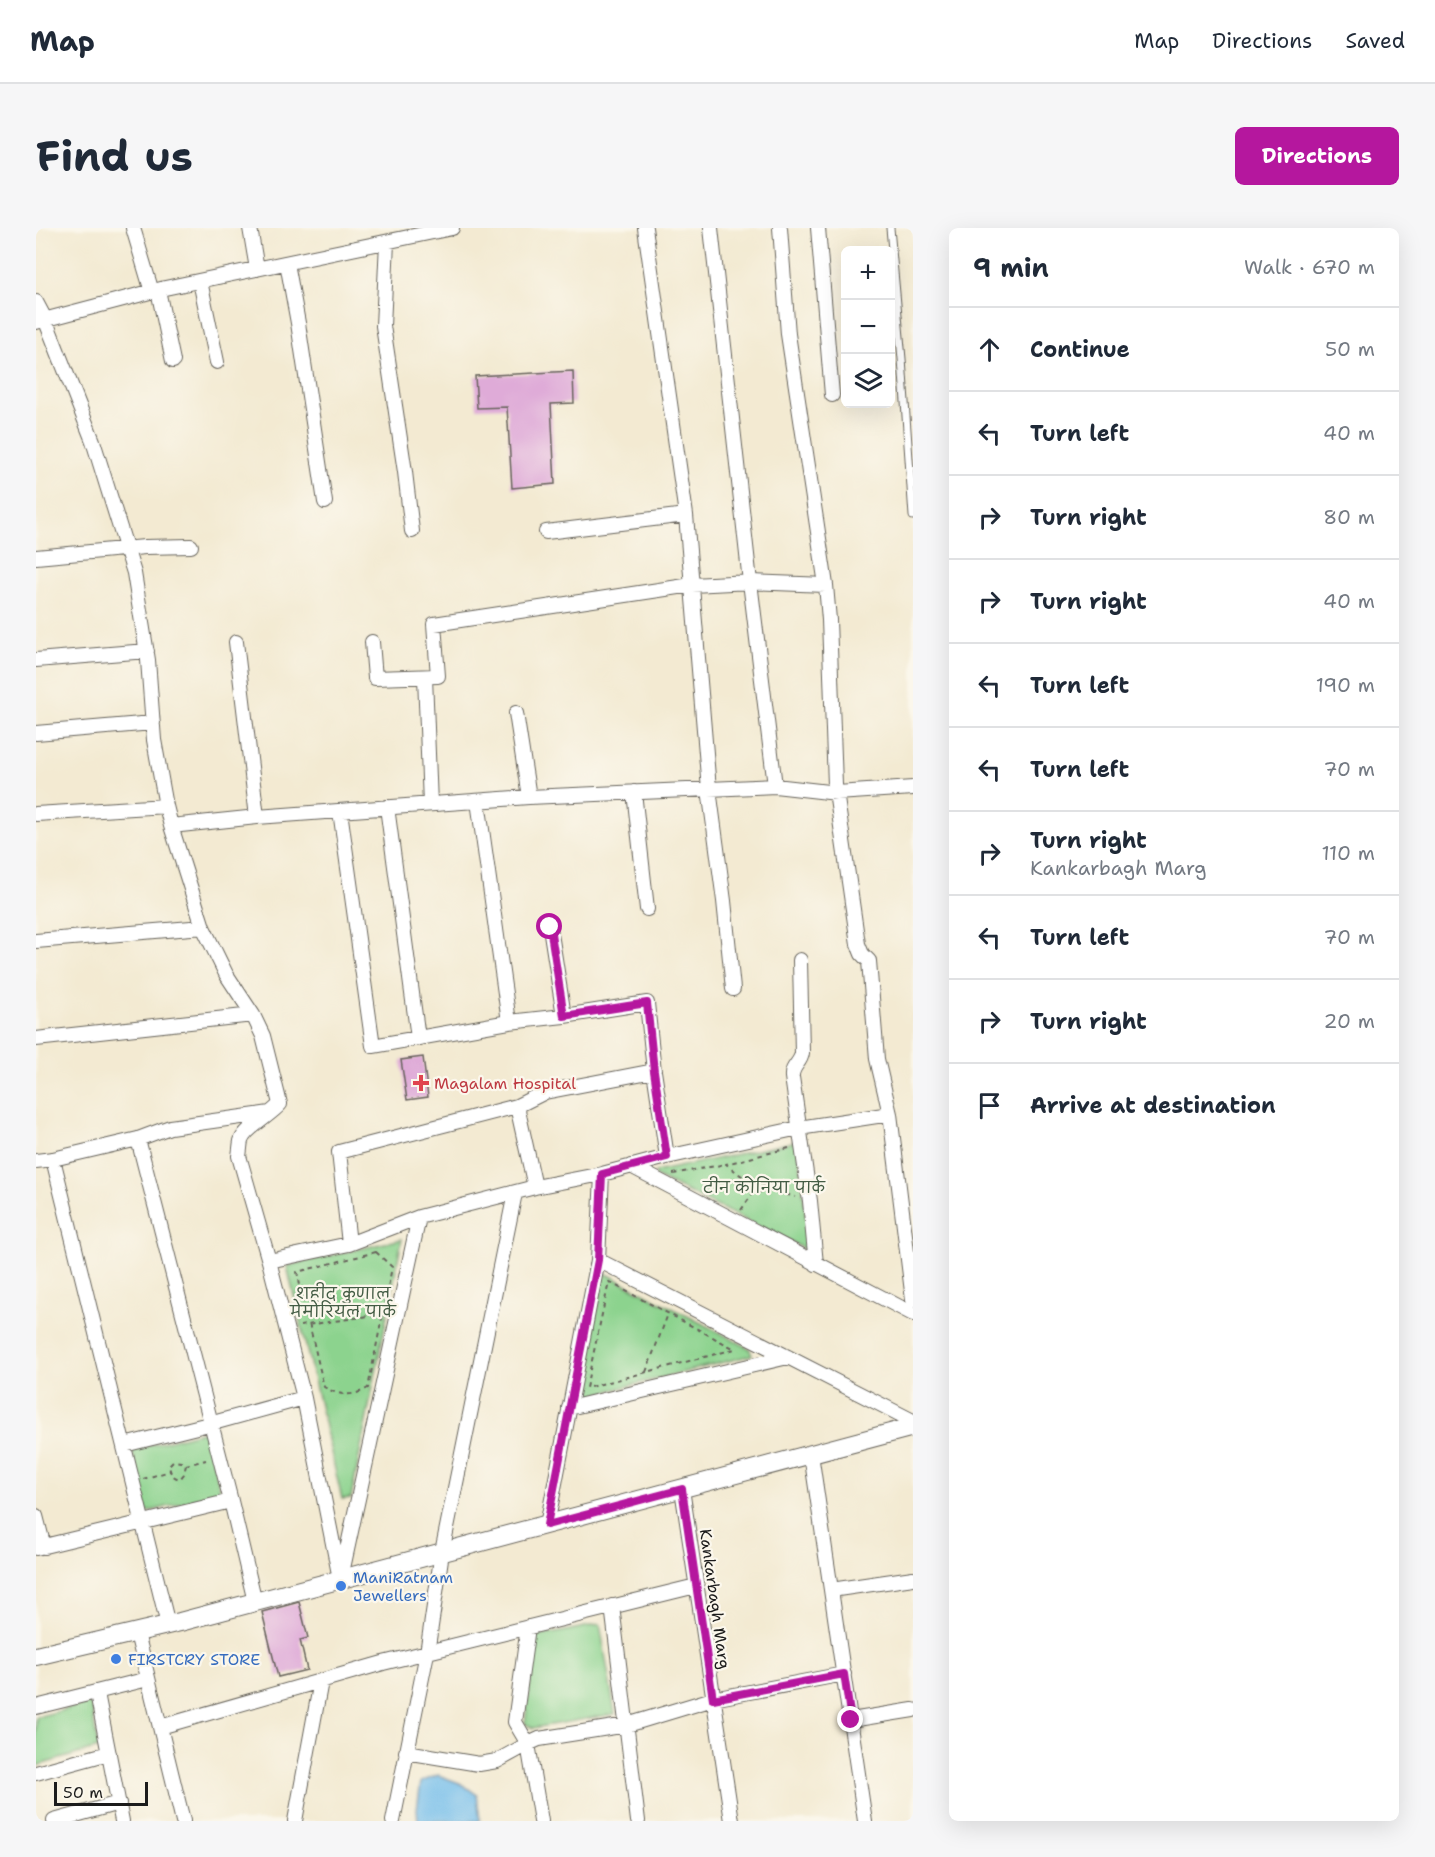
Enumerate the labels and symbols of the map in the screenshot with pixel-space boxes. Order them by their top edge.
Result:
route start [536,913,562,939]
place label: Magalam Hospital [434,1073,576,1094]
marker: Magalam Hospital [412,1074,430,1092]
park label: टीन कोनिया पार्क [702,1175,826,1198]
park label: शहीद कुणाल मेमोरियल पार्क [289,1282,397,1322]
street label: Kankarbagh Marg [695,1528,735,1671]
place label: ManiRatnam Jewellers [353,1567,453,1606]
marker: ManiRatnam Jewellers [334,1579,348,1593]
place label: FIRSTCRY STORE [128,1649,260,1670]
marker: FIRSTCRY STORE [109,1652,123,1666]
route end [837,1706,863,1732]
scale bar [54,1779,148,1806]

